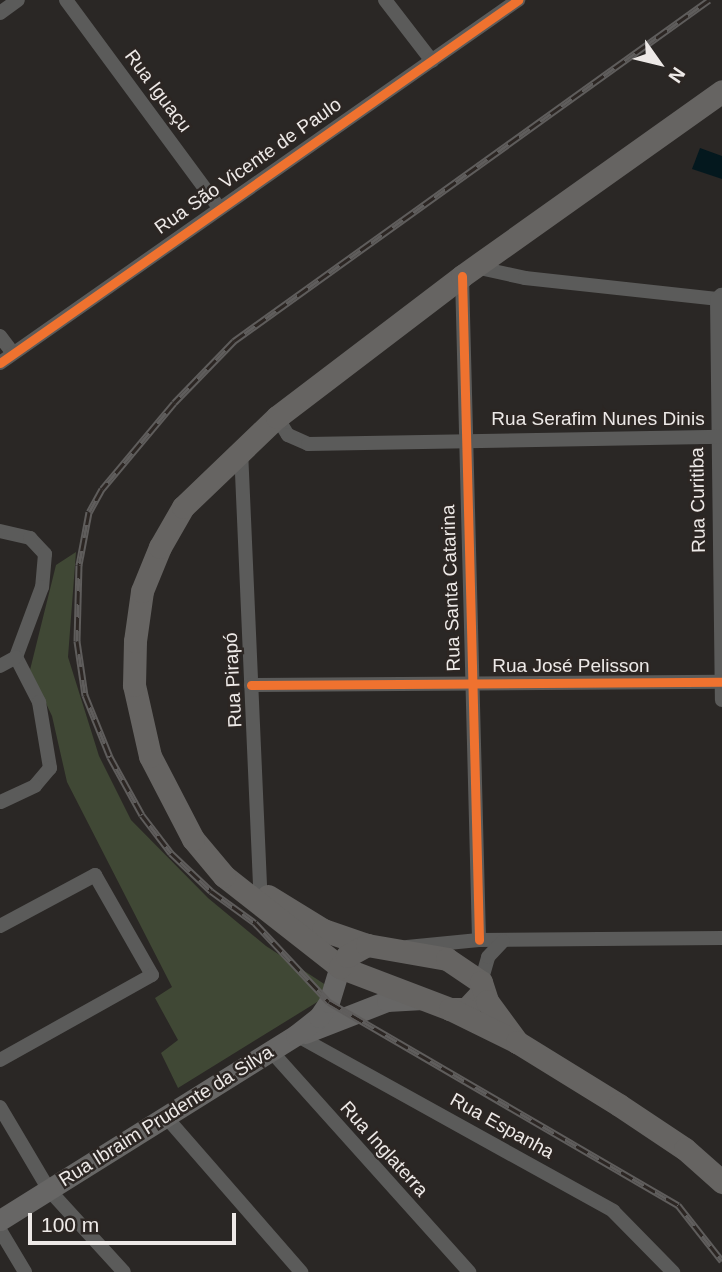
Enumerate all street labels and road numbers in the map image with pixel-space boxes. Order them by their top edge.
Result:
street label: Rua Iguaçu [120,45,196,137]
street label: Rua São Vicente de Paulo [150,93,346,239]
street label: Rua Serafim Nunes Dinis [491,408,705,430]
street label: Rua Curitiba [686,447,710,553]
street label: Rua Santa Catarina [437,504,465,672]
street label: Rua Pirapó [219,632,247,728]
street label: Rua José Pelisson [492,655,650,677]
street label: Rua Ibraim Prudente da Silva [55,1041,277,1191]
street label: Rua Espanha [446,1088,558,1164]
street label: Rua Inglaterra [335,1097,433,1201]

